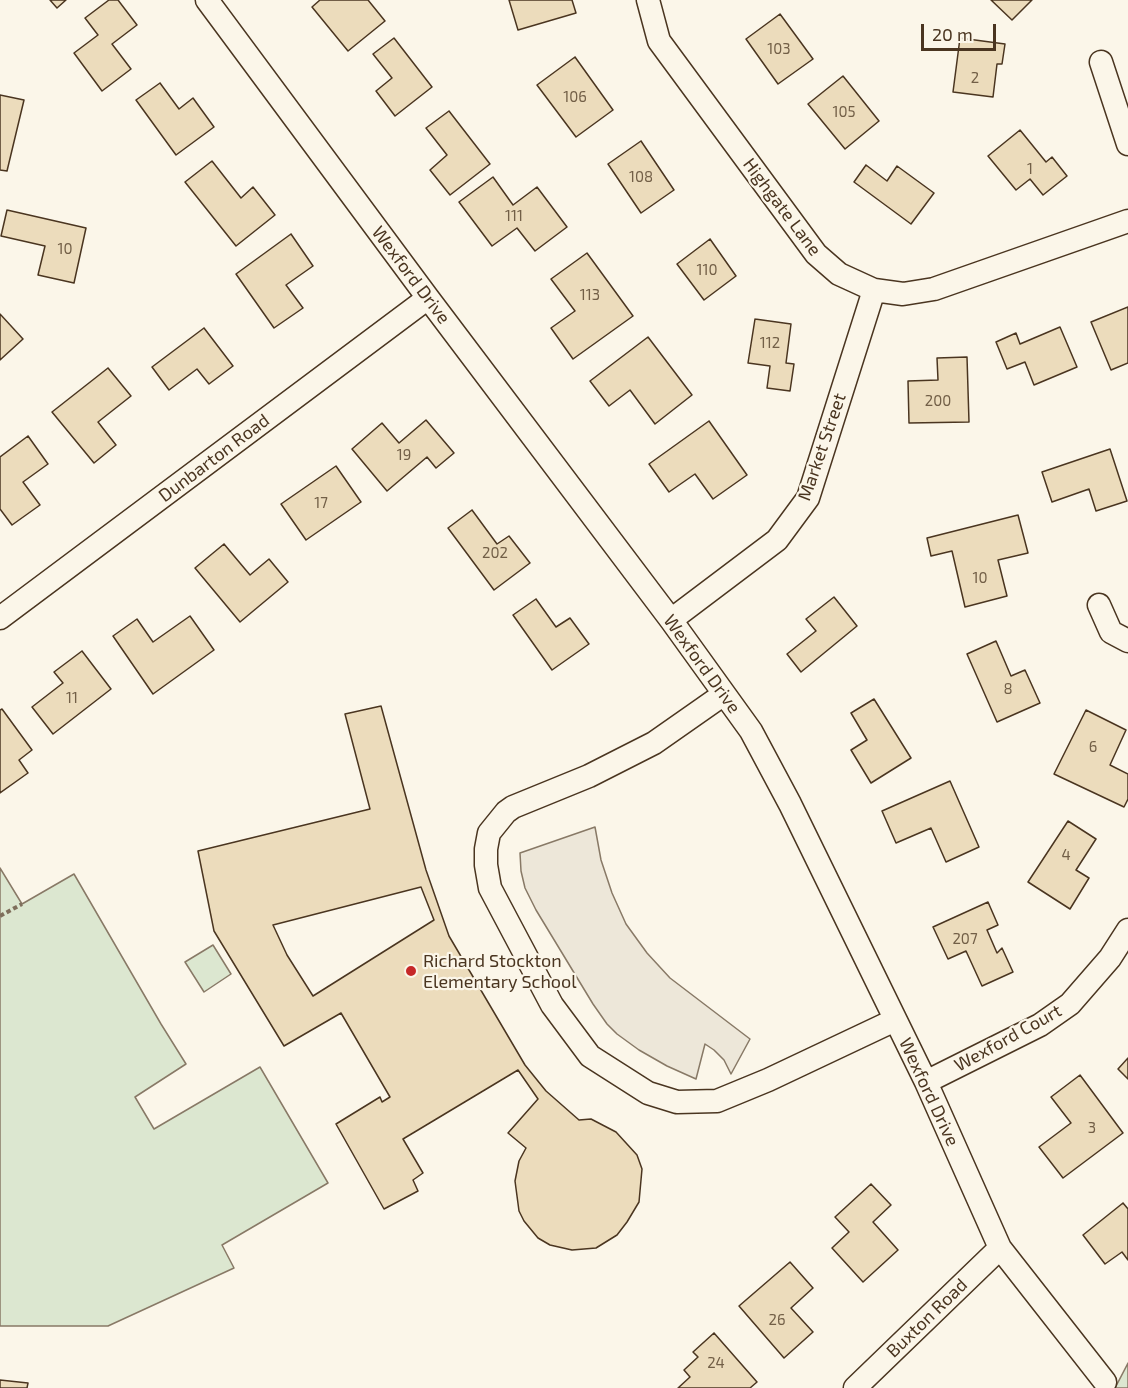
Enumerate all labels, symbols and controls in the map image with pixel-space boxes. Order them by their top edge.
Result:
scale bar [924,12,999,50]
text: 20 m [932,23,973,45]
house number: 103 [767,40,791,58]
house number: 2 [971,69,979,87]
house number: 106 [563,88,587,106]
house number: 105 [832,103,856,121]
street label: Highgate Lane [738,154,826,260]
house number: 1 [1027,160,1033,178]
house number: 108 [629,168,653,186]
house number: 111 [505,207,523,225]
street label: Wexford Drive [367,222,455,328]
house number: 10 [57,240,73,258]
house number: 110 [697,261,717,279]
house number: 113 [580,286,600,304]
house number: 112 [760,334,780,352]
street label: Market Street [794,390,850,504]
house number: 200 [925,392,951,410]
street label: Dunbarton Road [154,409,274,507]
house number: 19 [397,446,411,464]
house number: 17 [314,494,328,512]
house number: 202 [482,544,508,562]
house number: 10 [972,569,988,587]
street label: Wexford Drive [659,610,745,718]
house number: 8 [1003,680,1013,698]
house number: 11 [66,689,78,707]
house number: 6 [1089,738,1097,756]
house number: 4 [1061,846,1071,864]
house number: 207 [952,930,978,948]
place label: Richard Stockton Elementary School [423,950,577,992]
marker: Richard Stockton Elementary School [404,964,418,978]
street label: Wexford Court [951,1000,1065,1076]
street label: Wexford Drive [895,1034,963,1150]
house number: 3 [1088,1119,1096,1137]
street label: Buxton Road [882,1274,972,1362]
house number: 26 [768,1311,786,1329]
house number: 24 [707,1354,725,1372]

